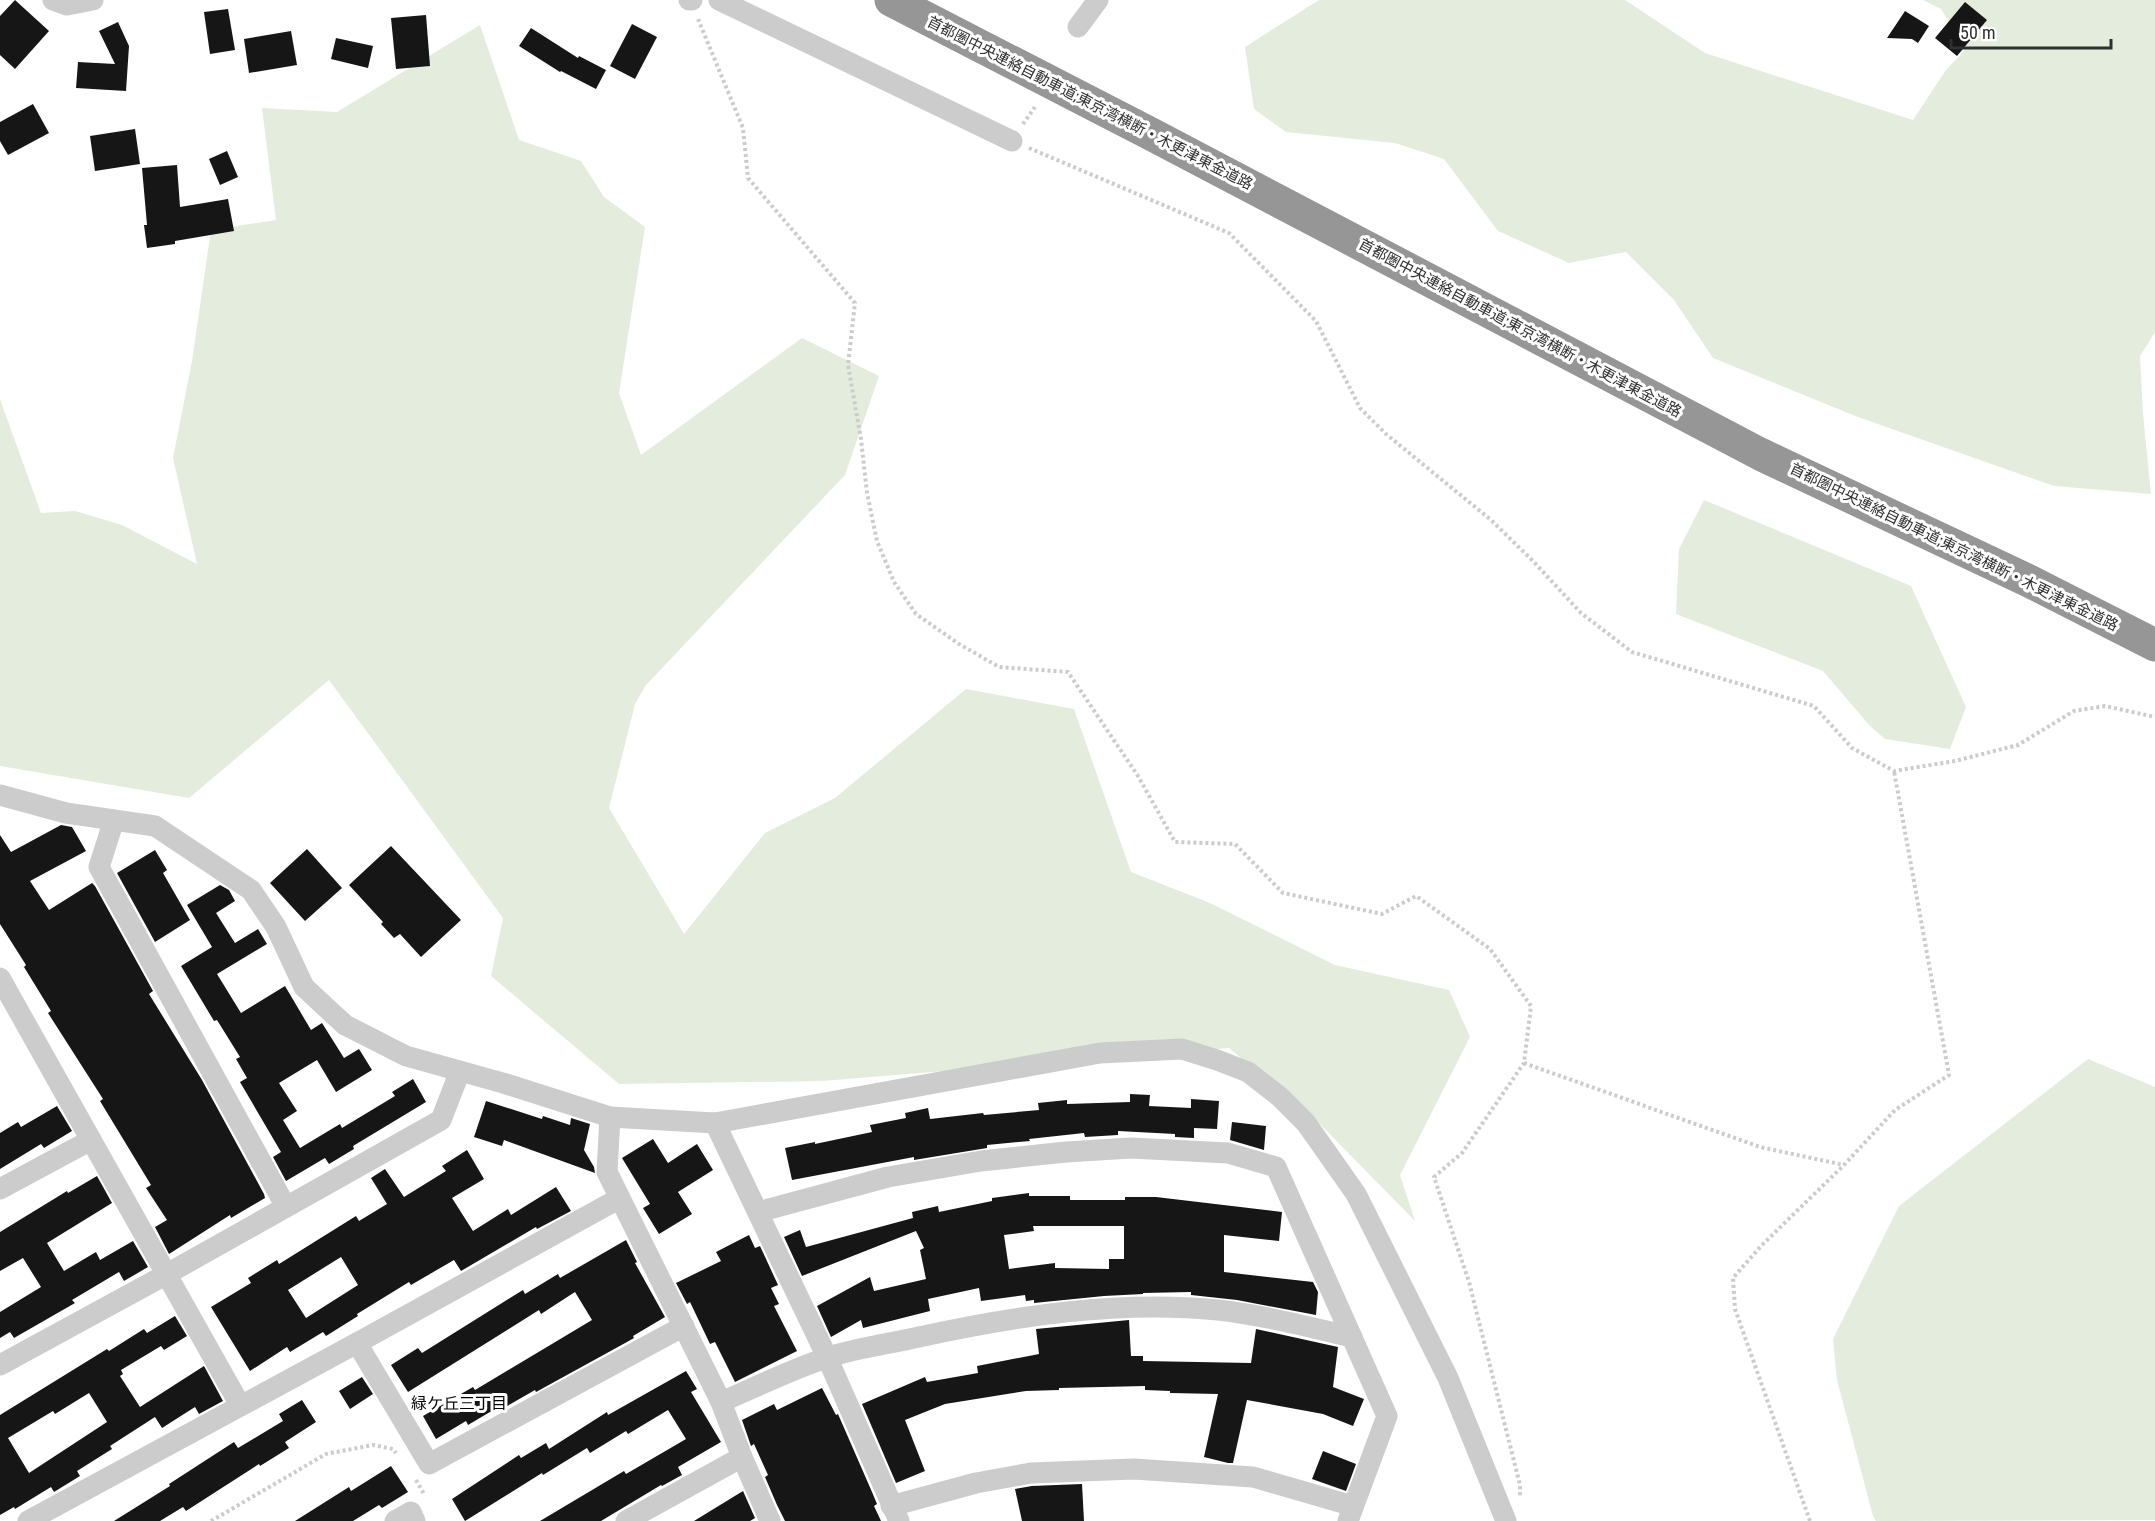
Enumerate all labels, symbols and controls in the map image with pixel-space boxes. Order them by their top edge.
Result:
scale bar [1951,12,2112,50]
street label: 首都圏中央連絡自動車道;東京湾横断・木更津東金道路 [924,13,1256,193]
text: 50 m [1960,22,1995,43]
street label: 首都圏中央連絡自動車道;東京湾横断・木更津東金道路 [1355,235,1685,421]
street label: 首都圏中央連絡自動車道;東京湾横断・木更津東金道路 [1787,459,2121,635]
district label: 緑ケ丘三丁目 [411,1394,507,1413]

